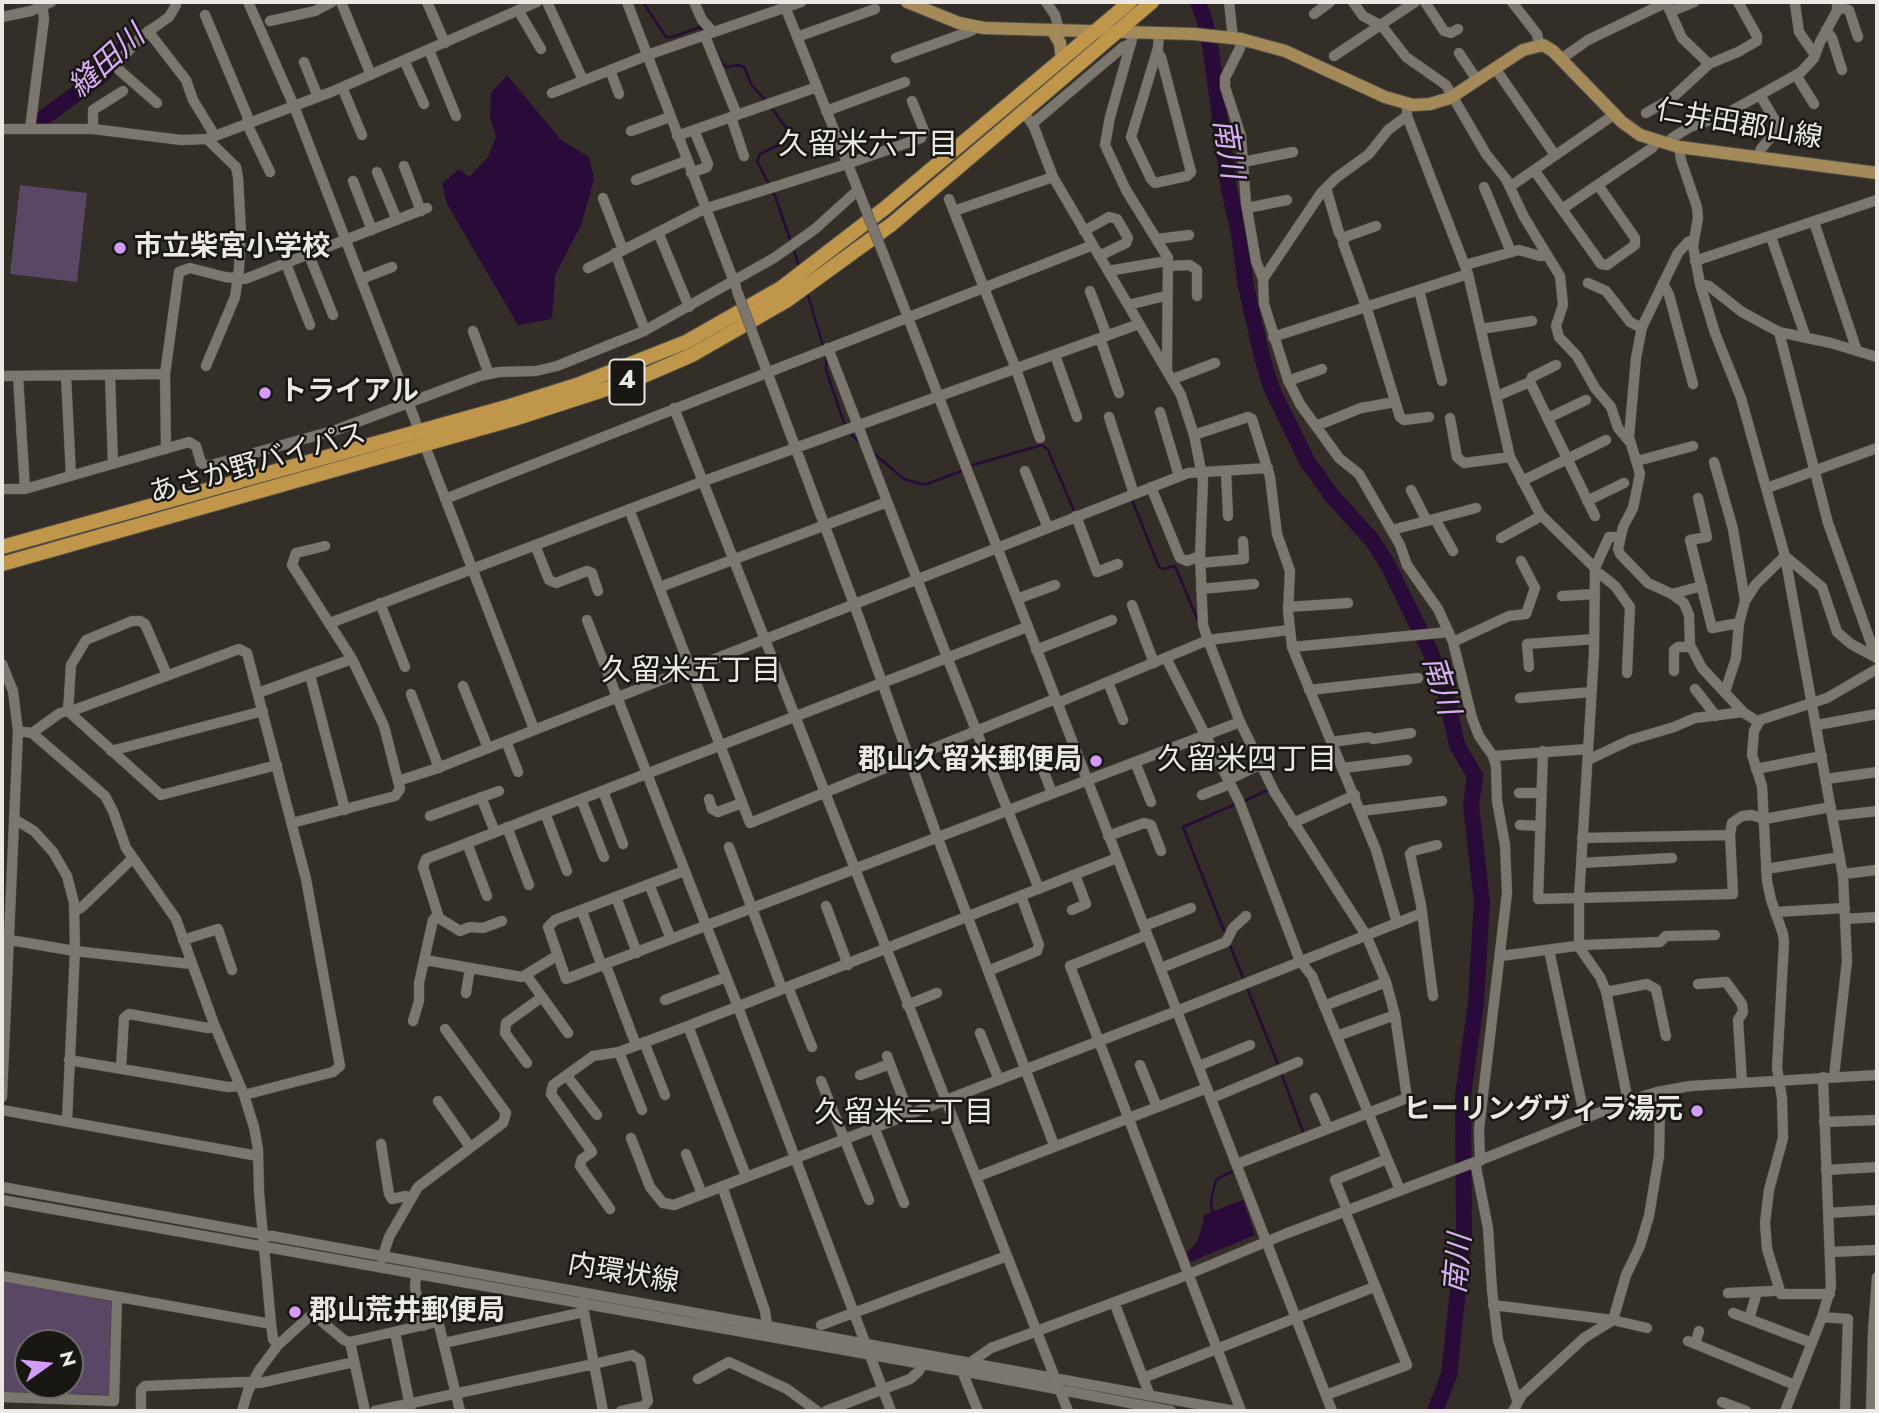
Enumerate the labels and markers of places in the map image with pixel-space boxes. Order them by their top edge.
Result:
place label: 市立柴宮小学校 [134,231,330,265]
marker: 市立柴宮小学校 [112,240,128,256]
place label: トライアル [279,376,419,410]
marker: トライアル [257,385,273,401]
place label: 郡山久留米郵便局 [858,744,1082,778]
marker: 郡山久留米郵便局 [1088,753,1104,769]
place label: ヒーリングヴィラ湯元 [1403,1094,1683,1128]
marker: ヒーリングヴィラ湯元 [1689,1103,1705,1119]
place label: 郡山荒井郵便局 [309,1295,505,1329]
marker: 郡山荒井郵便局 [287,1304,303,1320]

